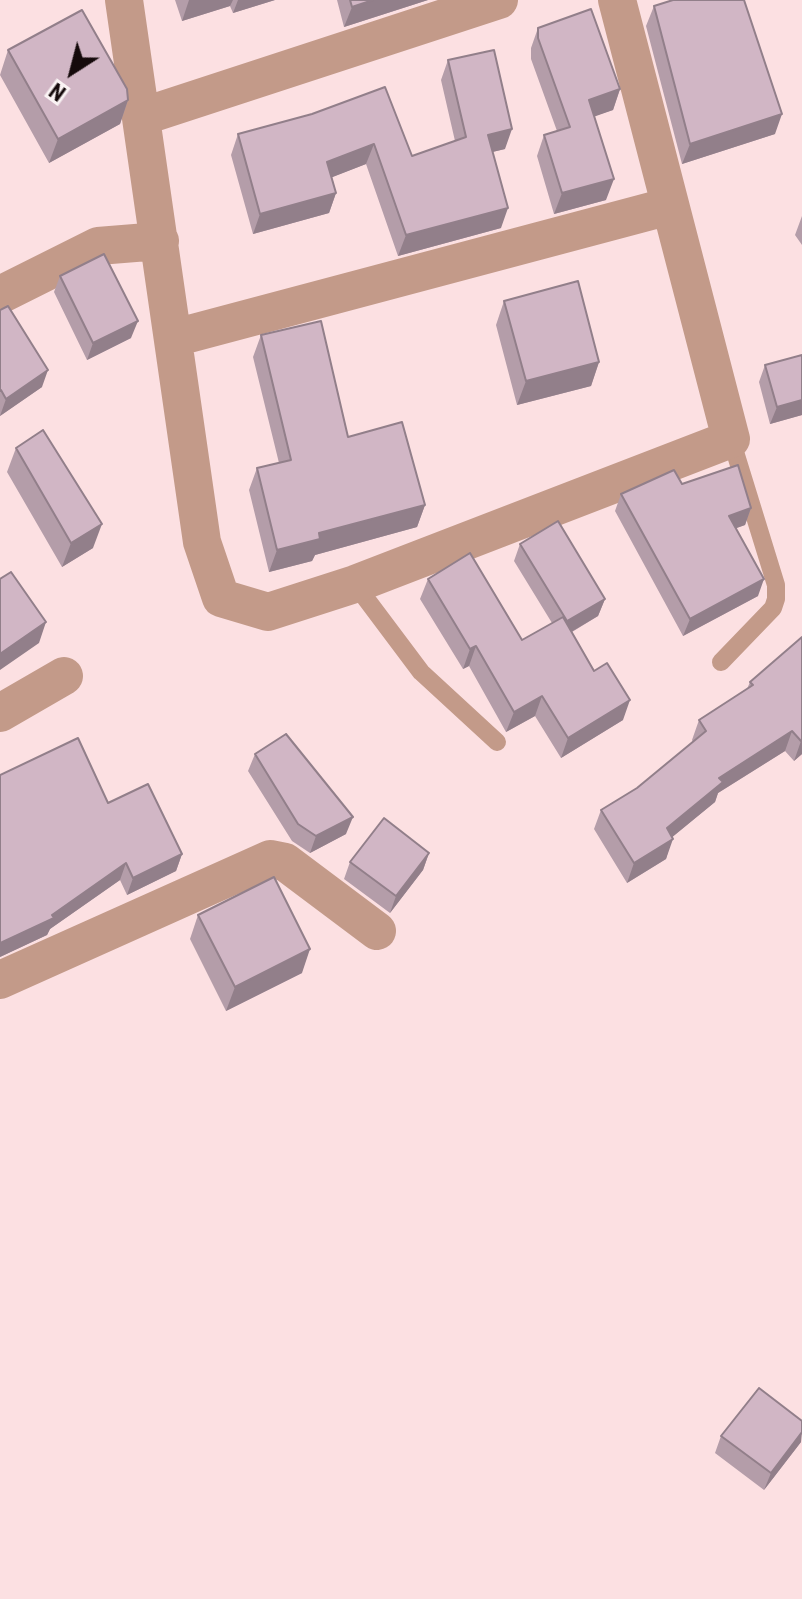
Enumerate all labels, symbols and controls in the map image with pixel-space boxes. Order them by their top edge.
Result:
north arrow [32,32,112,112]
text: N [45,78,70,106]

